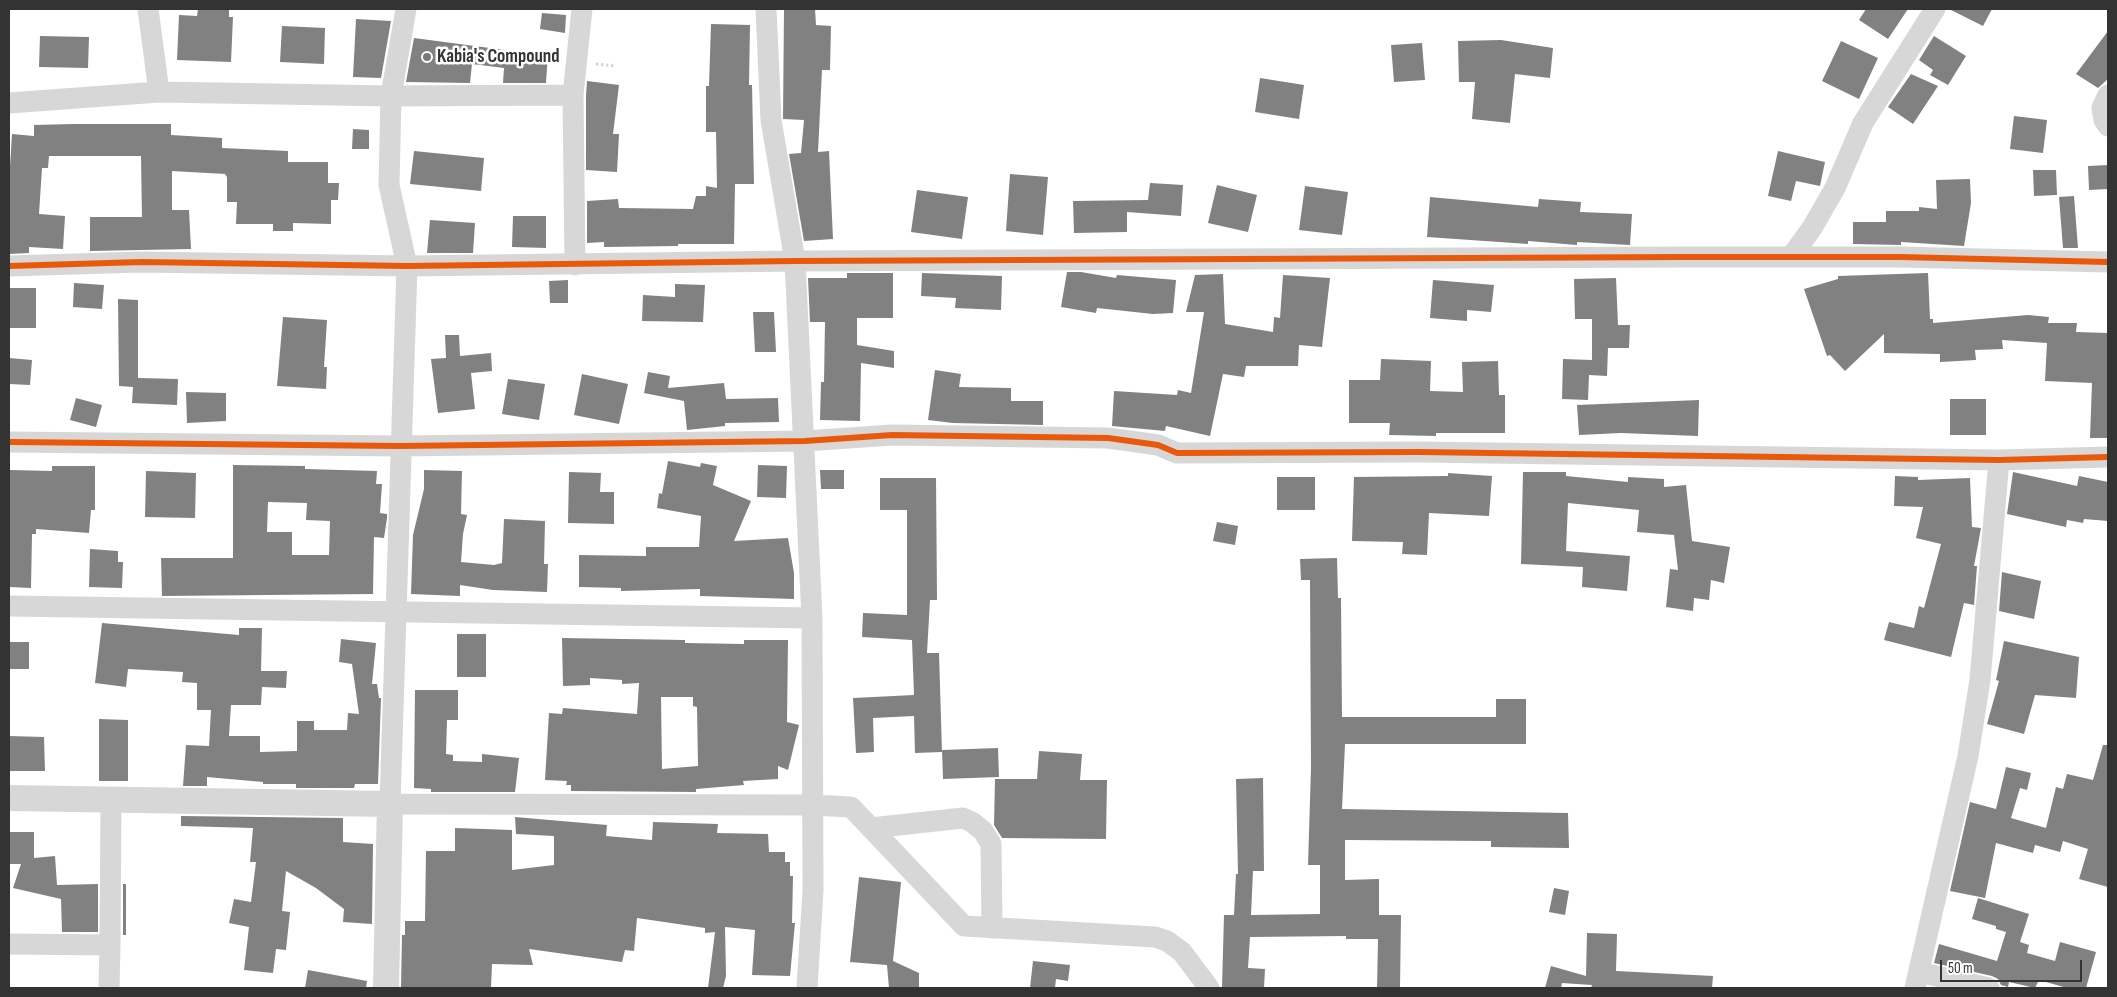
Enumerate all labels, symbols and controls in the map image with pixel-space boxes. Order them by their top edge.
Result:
place label: Kabia's Compound [437,46,560,68]
marker: Kabia's Compound [421,51,433,63]
scale bar [1942,950,2084,982]
text: 50 m [1948,959,1973,978]

